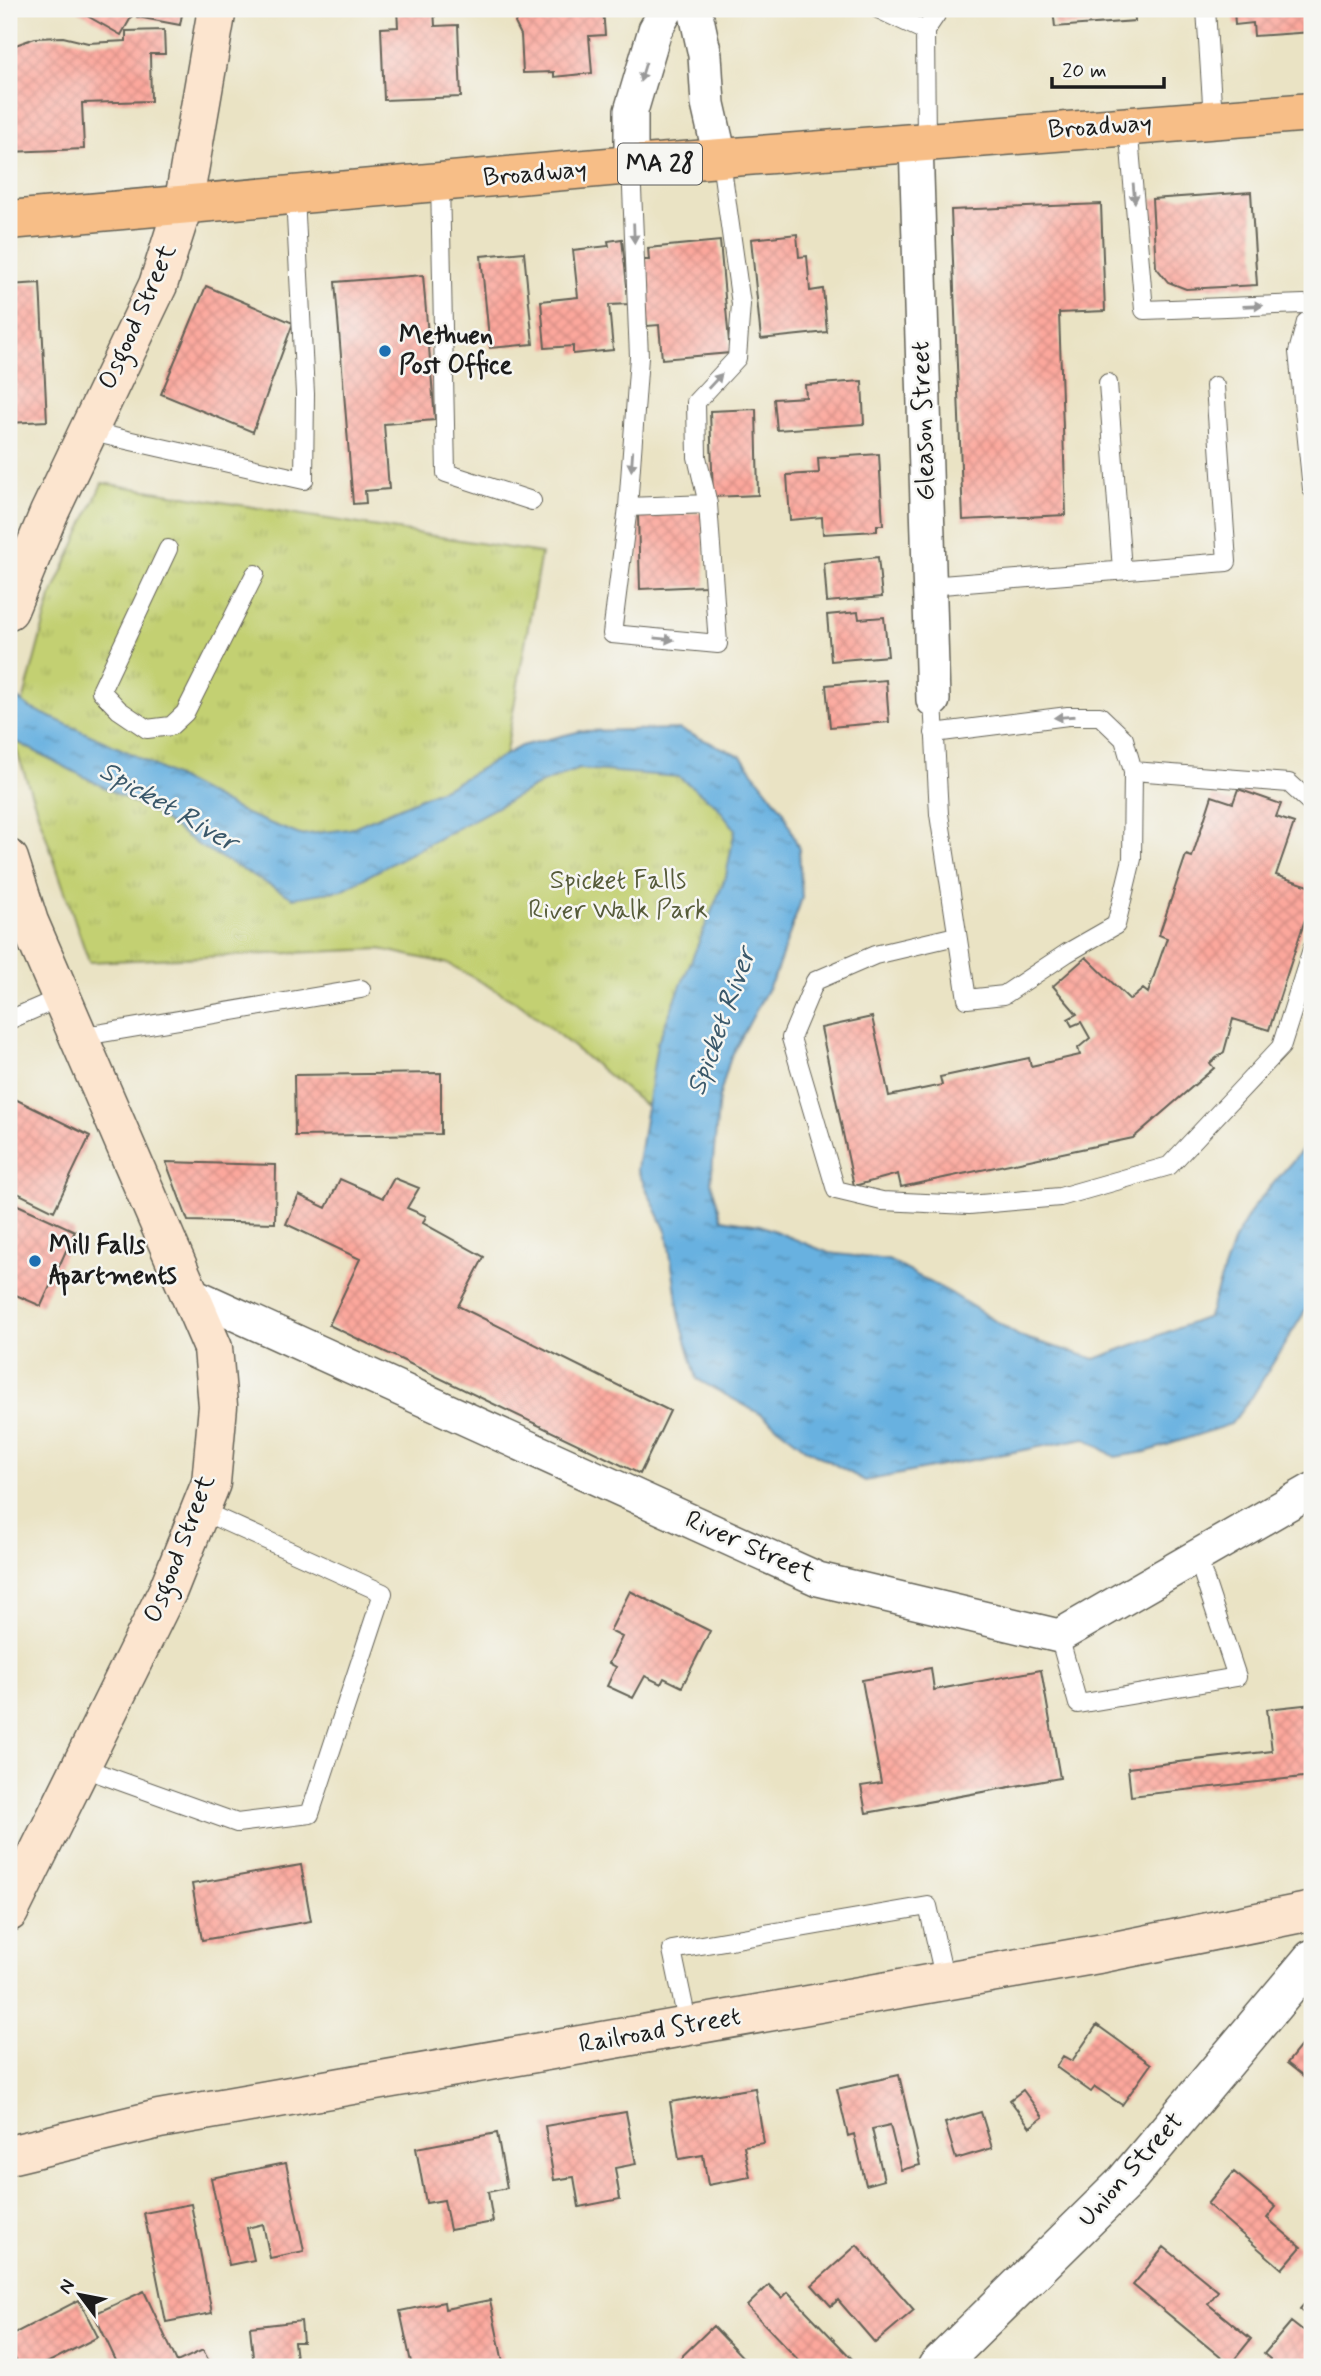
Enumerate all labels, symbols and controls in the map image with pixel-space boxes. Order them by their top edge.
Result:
scale bar [1052,46,1164,90]
text: 20 m [1062,57,1107,85]
one-way arrow [637,62,647,83]
street label: Broadway [1047,106,1153,148]
road number: MA 28 [618,144,702,184]
street label: Broadway [482,153,588,195]
one-way arrow [1128,182,1139,204]
one-way arrow [628,223,639,245]
street label: Osgood Street [91,239,188,396]
one-way arrow [1243,301,1265,312]
place label: Methuen Post Office [399,319,513,383]
street label: Gleason Street [904,341,944,501]
marker: Methuen Post Office [377,343,393,359]
one-way arrow [707,372,723,390]
one-way arrow [626,450,637,472]
one-way arrow [654,634,676,645]
one-way arrow [1053,712,1075,723]
water label: Spicket River [92,753,247,863]
park label: Spicket Falls River Walk Park [528,864,708,928]
water label: Spicket River [678,940,767,1100]
place label: Mill Falls Apartments [49,1229,177,1296]
marker: Mill Falls Apartments [27,1253,43,1269]
street label: Osgood Street [136,1470,227,1629]
street label: River Street [680,1503,820,1591]
street label: Railroad Street [576,2000,744,2062]
street label: Union Street [1070,2105,1192,2235]
north arrow [46,2260,116,2330]
text: N [53,2275,81,2299]

